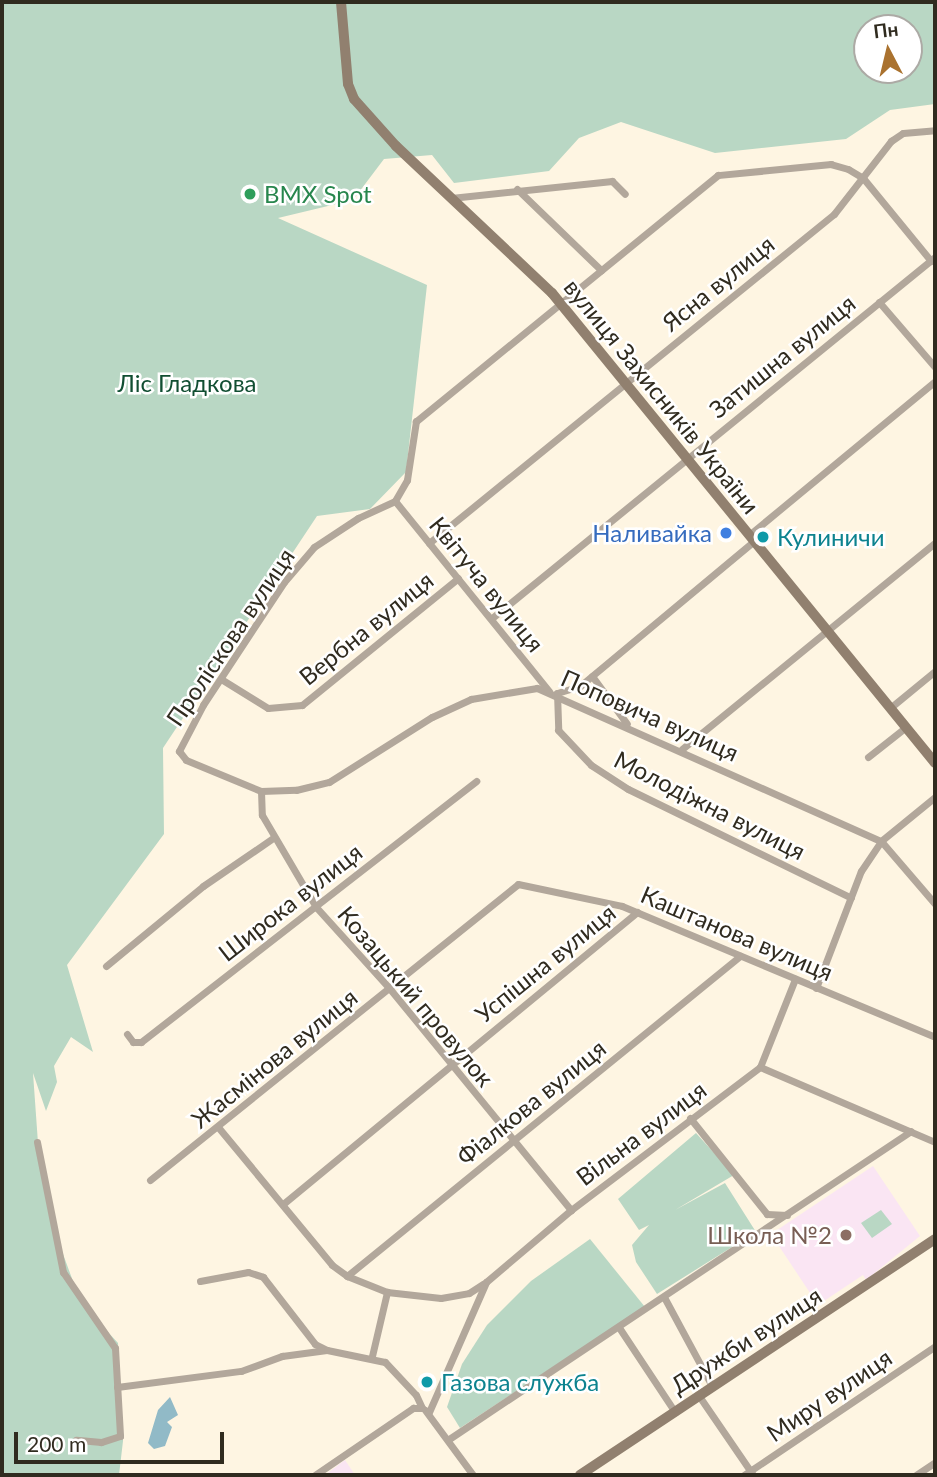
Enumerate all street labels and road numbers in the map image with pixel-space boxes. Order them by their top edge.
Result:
street label: Ясна вулиця [656,229,780,337]
street label: вулиця Захисників України [558,273,766,519]
street label: Затишна вулиця [703,288,861,424]
street label: Квітуча вулиця [424,511,550,657]
street label: Проліскова вулиця [160,543,300,731]
street label: Вербна вулиця [293,565,439,691]
street label: Поповича вулиця [557,663,743,767]
street label: Молодіжна вулиця [610,744,810,866]
street label: Широка вулиця [213,837,367,967]
street label: Каштанова вулиця [637,880,837,986]
street label: Успішна вулиця [469,898,621,1028]
street label: Козацький провулок [332,900,500,1092]
street label: Жасмінова вулиця [185,982,363,1134]
street label: Фіалкова вулиця [451,1033,611,1171]
street label: Вільна вулиця [570,1075,712,1191]
street label: Дружби вулиця [665,1281,827,1399]
street label: Миру вулиця [761,1343,897,1447]

